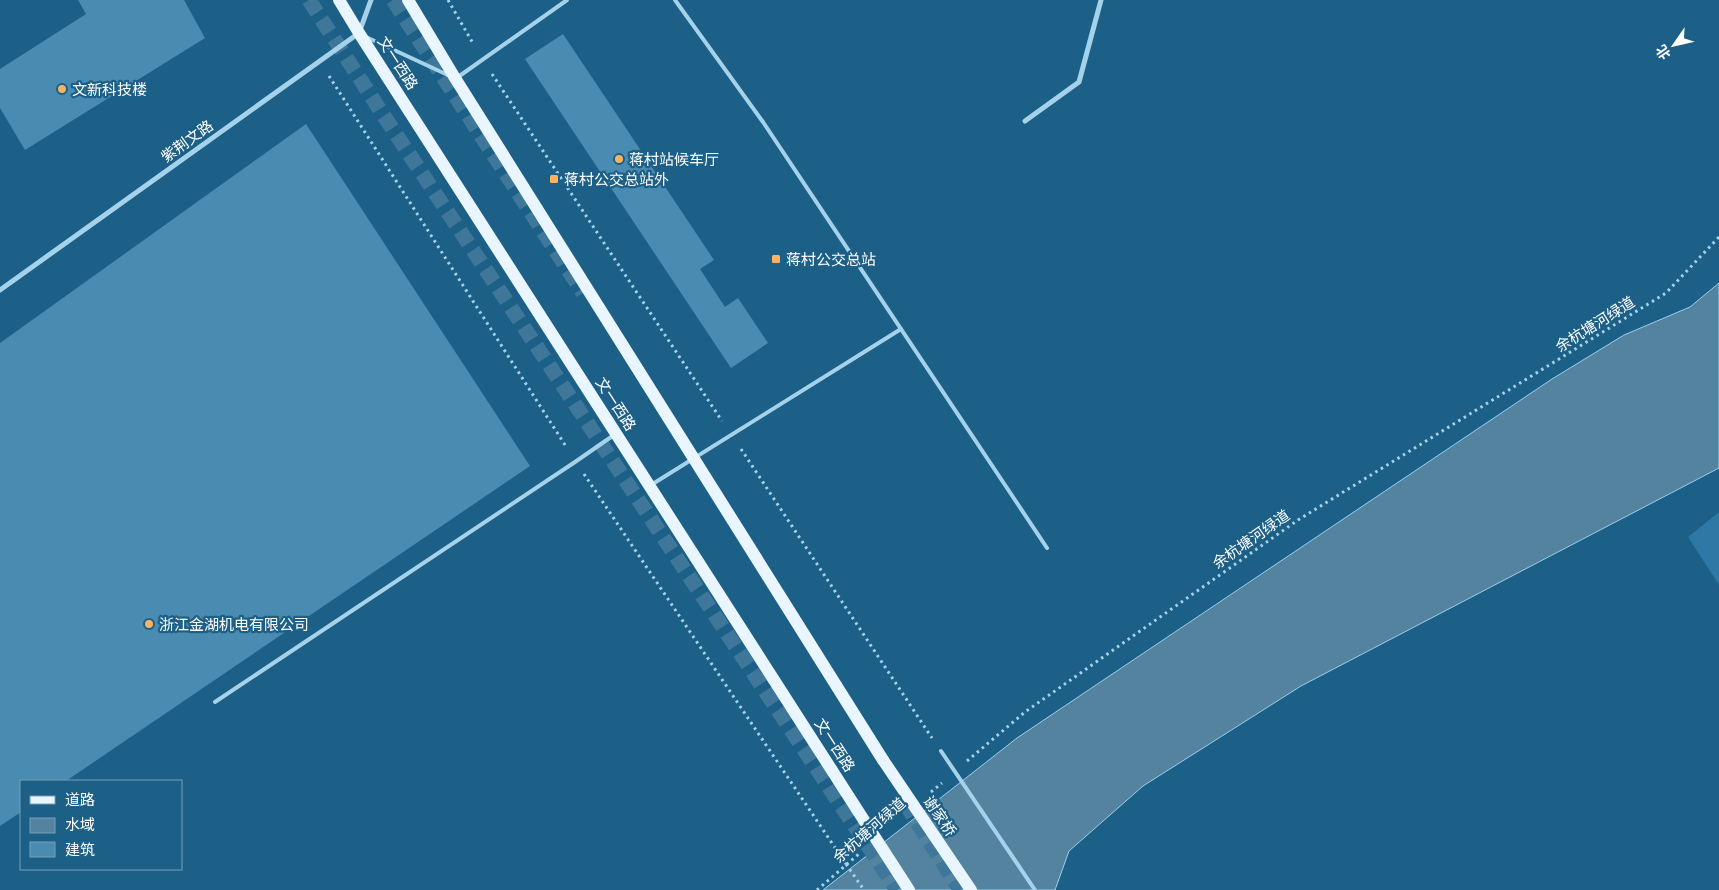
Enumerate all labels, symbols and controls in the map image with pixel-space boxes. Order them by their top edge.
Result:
north arrow [1649,20,1699,70]
street label: 文一西路 [374,33,422,93]
text: 北 [1652,41,1675,63]
place label: 文新科技楼 [72,80,147,99]
marker: 文新科技楼 [56,83,68,95]
street label: 紫荆文路 [157,116,217,166]
place label: 蒋村站候车厅 [629,150,719,169]
marker: 蒋村站候车厅 [613,153,625,165]
place label: 蒋村公交总站外 [564,170,669,189]
marker: 蒋村公交总站外 [548,173,560,185]
place label: 蒋村公交总站 [786,250,876,269]
marker: 蒋村公交总站 [770,253,782,265]
street label: 余杭塘河绿道 [1552,292,1638,356]
street label: 文一西路 [592,374,640,434]
street label: 余杭塘河绿道 [1209,505,1293,573]
place label: 浙江金湖机电有限公司 [159,615,309,634]
marker: 浙江金湖机电有限公司 [143,618,155,630]
street label: 文一西路 [811,715,859,775]
legend [20,780,182,870]
text: 道路 [65,790,95,809]
street label: 谢家桥 [920,792,960,840]
street label: 余杭塘河绿道 [829,793,909,867]
text: 水域 [65,815,95,834]
text: 建筑 [65,840,95,859]

